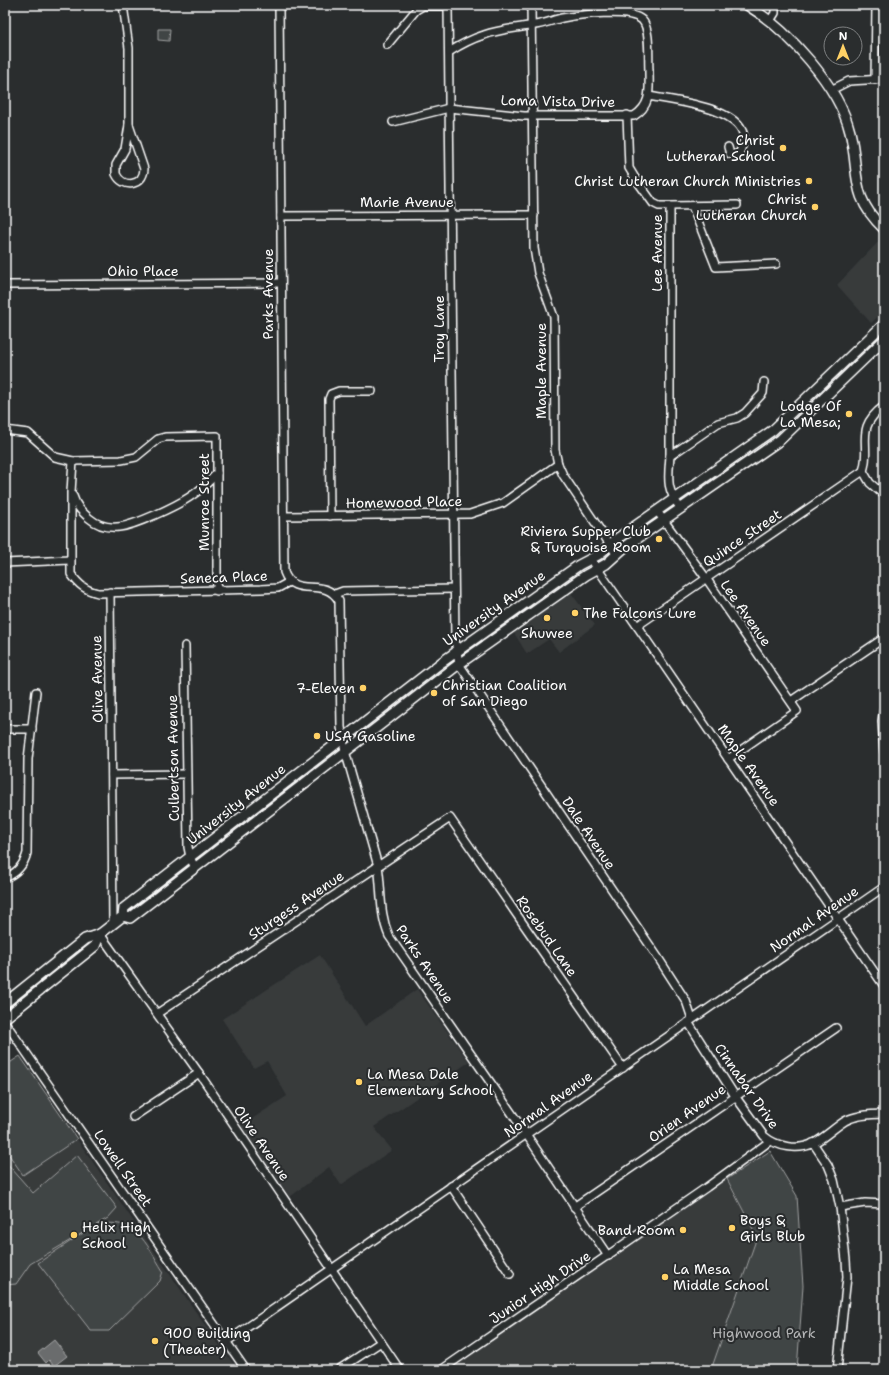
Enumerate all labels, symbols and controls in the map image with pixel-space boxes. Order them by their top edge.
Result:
north arrow [823,26,863,66]
text: N [839,29,848,44]
street label: Loma Vista Drive [500,91,616,111]
place label: Christ Lutheran School [666,131,776,165]
marker: Christ Lutheran School [778,143,788,153]
place label: Christ Lutheran Church Ministries [574,172,801,190]
marker: Christ Lutheran Church Ministries [804,176,814,186]
place label: Christ Lutheran Church [696,190,807,224]
street label: Marie Avenue [360,193,454,211]
marker: Christ Lutheran Church [810,202,820,212]
street label: Lee Avenue [648,214,666,292]
street label: Parks Avenue [259,248,277,339]
street label: Ohio Place [107,262,179,280]
street label: Troy Lane [430,295,448,363]
street label: Maple Avenue [532,323,550,419]
place label: Lodge Of La Mesa; [780,397,842,431]
marker: Lodge Of La Mesa; [844,409,854,419]
street label: Munroe Street [195,453,213,551]
street label: Homewood Place [346,492,463,512]
street label: Quince Street [699,505,785,571]
place label: Riviera Supper Club & Turquoise Room [520,522,651,556]
marker: Riviera Supper Club & Turquoise Room [654,534,664,544]
street label: Seneca Place [180,566,268,588]
street label: University Avenue [439,566,549,650]
street label: Lee Avenue [716,576,776,650]
place label: The Falcons Lure [583,604,697,622]
marker: The Falcons Lure [570,608,580,618]
marker: Shuwee [542,613,552,623]
place label: Shuwee [521,624,573,642]
street label: Olive Avenue [87,635,107,723]
place label: Christian Coalition of San Diego [442,676,567,710]
place label: 7-Eleven [296,679,355,697]
marker: 7-Eleven [358,683,368,693]
marker: Christian Coalition of San Diego [429,688,439,698]
street label: Culbertson Avenue [163,694,183,822]
street label: Maple Avenue [714,720,784,810]
place label: USA Gasoline [325,727,416,745]
marker: USA Gasoline [312,731,322,741]
street label: University Avenue [183,760,289,848]
street label: Dale Avenue [558,793,620,873]
street label: Sturgess Avenue [245,866,347,944]
street label: Normal Avenue [766,882,862,956]
street label: Rosebud Lane [512,892,582,980]
street label: Parks Avenue [392,921,458,1007]
street label: Cinnabar Drive [711,1040,783,1132]
place label: La Mesa Dale Elementary School [367,1065,494,1099]
street label: Normal Avenue [500,1067,596,1141]
marker: La Mesa Dale Elementary School [354,1077,364,1087]
street label: Orien Avenue [645,1080,729,1146]
street label: Olive Avenue [230,1102,294,1184]
street label: Lowell Street [90,1126,156,1210]
place label: Boys & Girls Blub [740,1211,805,1245]
place label: Helix High School [82,1218,151,1252]
place label: Band Room [598,1221,675,1239]
marker: Boys & Girls Blub [727,1223,737,1233]
marker: Band Room [678,1225,688,1235]
marker: Helix High School [69,1230,79,1240]
street label: Junior High Drive [486,1246,594,1328]
place label: La Mesa Middle School [673,1260,769,1294]
marker: La Mesa Middle School [660,1272,670,1282]
place label: 900 Building (Theater) [163,1324,251,1358]
park label: Highwood Park [712,1324,816,1342]
marker: 900 Building (Theater) [150,1336,160,1346]

